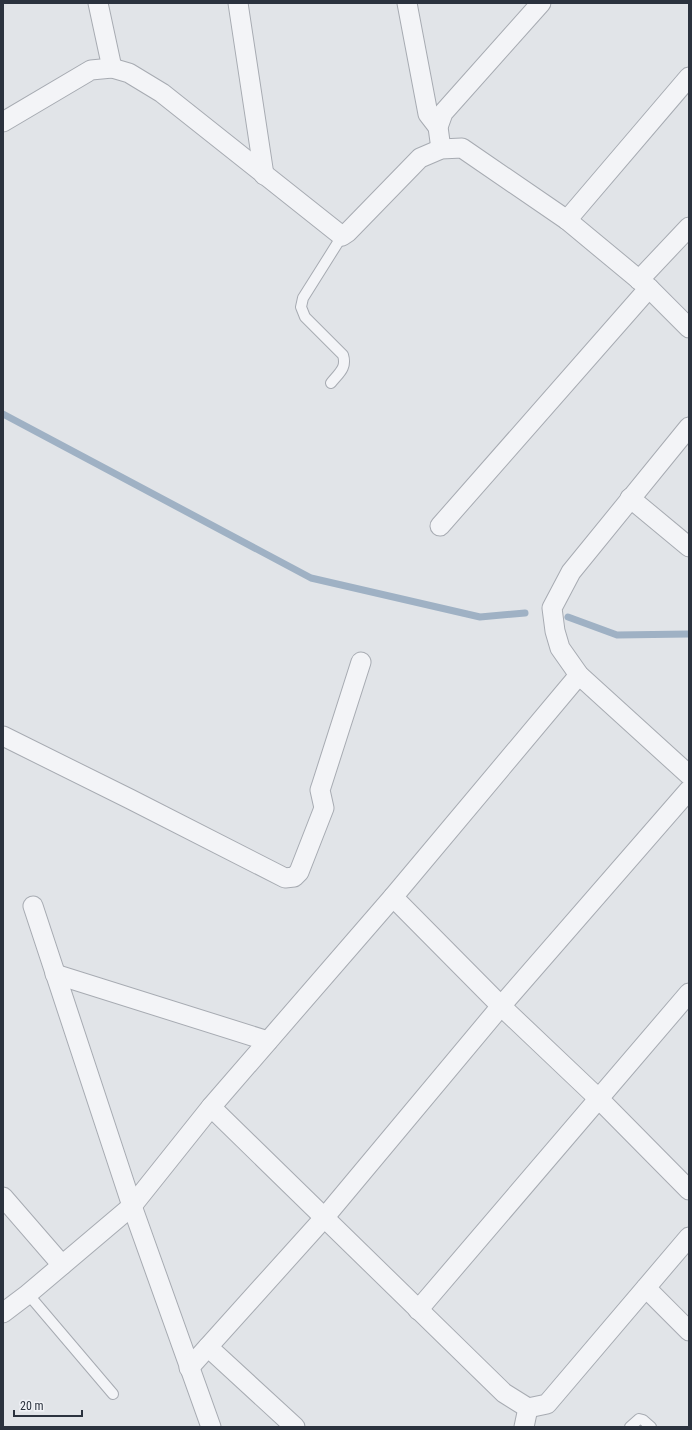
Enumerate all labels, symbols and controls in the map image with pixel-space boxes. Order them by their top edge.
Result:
scale bar [14,1392,82,1418]
text: 20 m [20,1399,44,1413]

